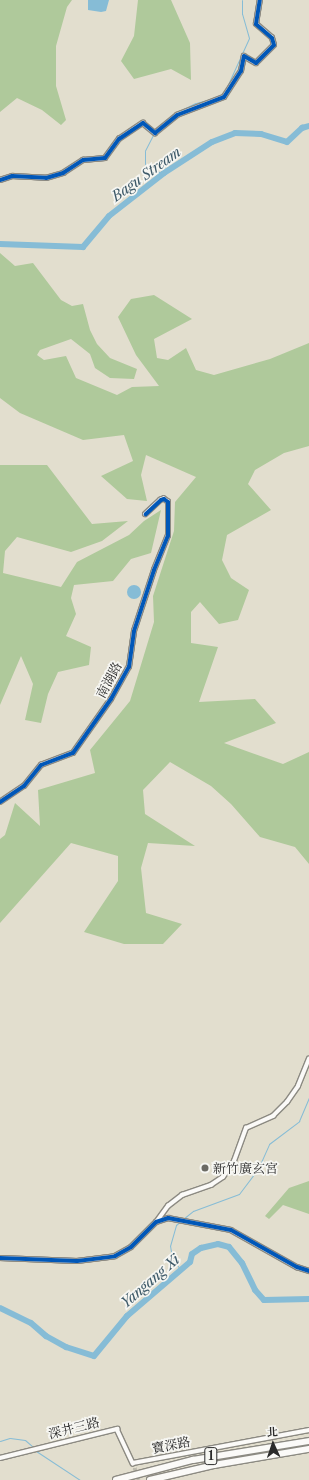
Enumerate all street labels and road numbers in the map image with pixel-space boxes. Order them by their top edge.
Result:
street label: 南湖路 [93,659,125,701]
street label: 深井三路 [47,1414,101,1442]
street label: 寶深路 [150,1434,192,1456]
road number: 1 [204,1446,218,1466]

